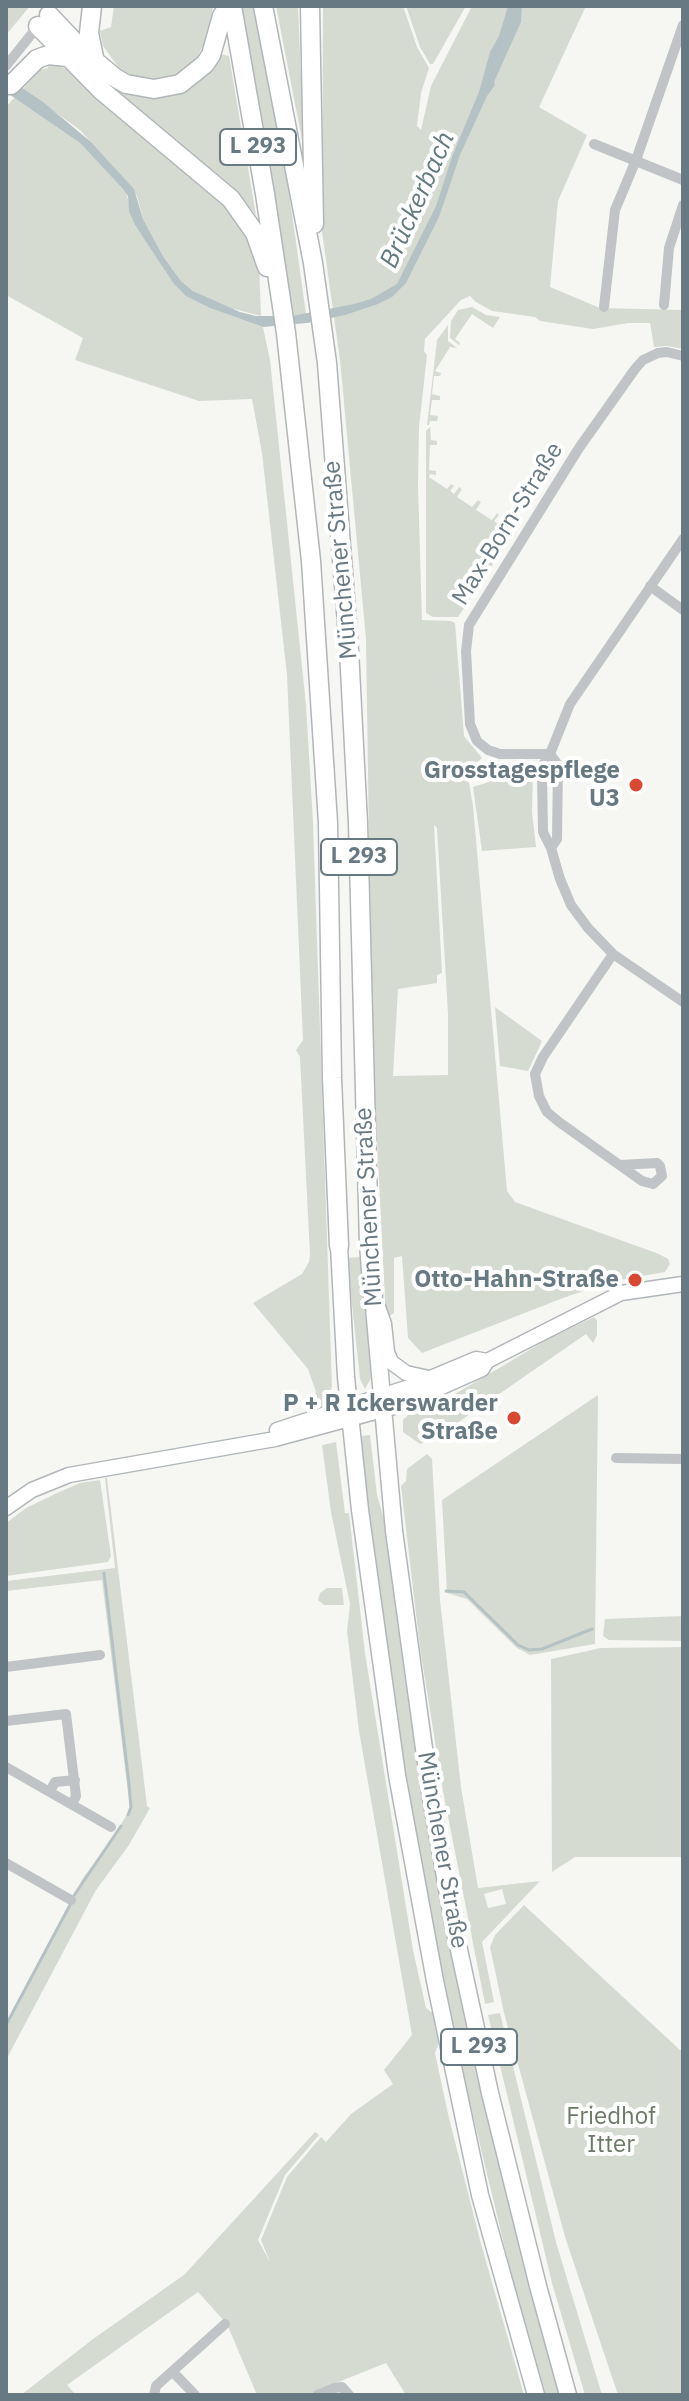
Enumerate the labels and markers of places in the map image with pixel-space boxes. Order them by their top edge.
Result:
place label: Grosstagespflege U3 [424,757,620,813]
marker: Grosstagespflege U3 [627,776,645,794]
place label: Otto-Hahn-Straße [414,1266,619,1294]
marker: Otto-Hahn-Straße [626,1271,644,1289]
place label: P + R Ickerswarder Straße [283,1390,498,1446]
marker: P + R Ickerswarder Straße [505,1409,523,1427]

